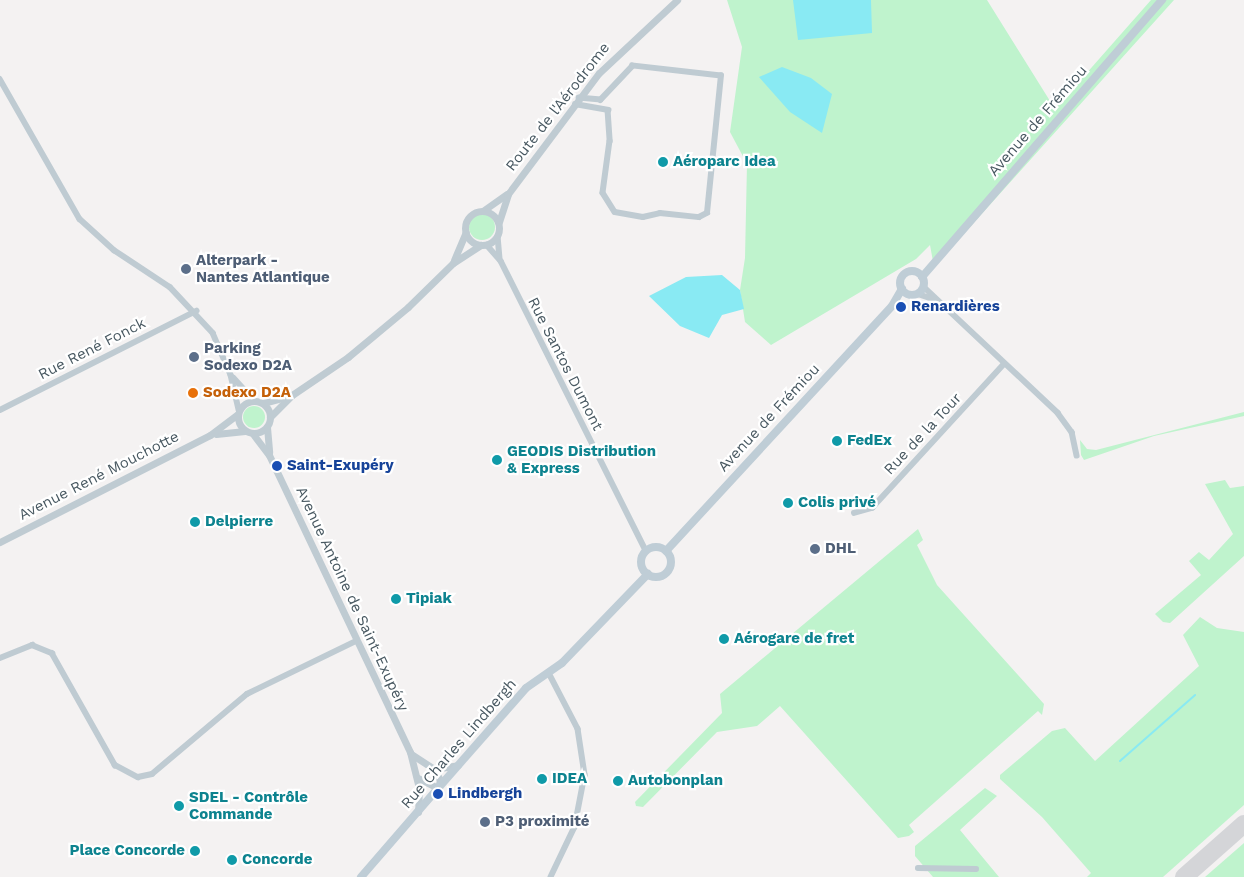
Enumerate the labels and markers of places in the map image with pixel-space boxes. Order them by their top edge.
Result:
place label: Aéroparc Idea [673,153,776,171]
marker: Aéroparc Idea [657,156,669,168]
place label: Alterpark - Nantes Atlantique [196,251,330,286]
marker: Alterpark - Nantes Atlantique [180,263,192,275]
place label: Renardières [911,298,1000,316]
marker: Renardières [895,301,907,313]
place label: Parking Sodexo D2A [204,339,292,374]
marker: Parking Sodexo D2A [188,351,200,363]
place label: Sodexo D2A [203,384,291,402]
marker: Sodexo D2A [187,387,199,399]
place label: FedEx [847,432,892,450]
marker: FedEx [831,435,843,447]
place label: GEODIS Distribution & Express [507,442,656,477]
marker: GEODIS Distribution & Express [491,454,503,466]
place label: Saint-Exupéry [287,457,394,475]
marker: Saint-Exupéry [271,460,283,472]
place label: Colis privé [798,494,876,512]
marker: Colis privé [782,497,794,509]
place label: Delpierre [205,513,273,531]
marker: Delpierre [189,516,201,528]
place label: DHL [825,540,856,558]
marker: DHL [809,543,821,555]
place label: Tipiak [406,590,452,608]
marker: Tipiak [390,593,402,605]
place label: Aérogare de fret [734,630,854,648]
marker: Aérogare de fret [718,633,730,645]
place label: IDEA [552,770,587,788]
place label: Autobonplan [628,772,723,790]
marker: IDEA [536,773,548,785]
marker: Autobonplan [612,775,624,787]
place label: Lindbergh [448,785,522,803]
place label: SDEL - Contrôle Commande [189,788,308,823]
marker: Lindbergh [432,788,444,800]
marker: SDEL - Contrôle Commande [173,800,185,812]
place label: P3 proximité [495,813,589,831]
marker: P3 proximité [479,816,491,828]
place label: Place Concorde [69,842,185,860]
marker: Place Concorde [189,845,201,857]
place label: Concorde [242,851,312,869]
marker: Concorde [226,854,238,866]

